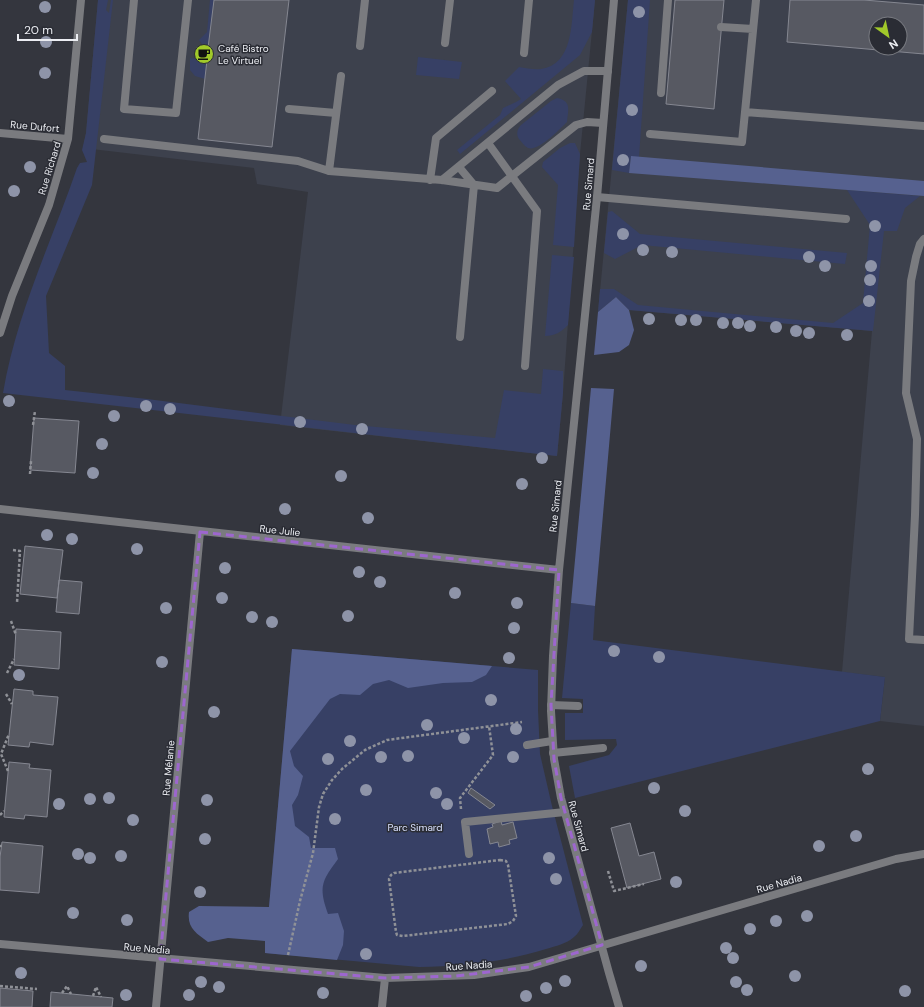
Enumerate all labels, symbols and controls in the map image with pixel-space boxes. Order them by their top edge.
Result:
scale bar [18,16,77,42]
north arrow [868,16,908,56]
text: 20 m [24,22,53,38]
text: N [886,36,901,52]
place label: Café Bistro Le Virtuel [218,42,269,67]
cafe icon: Café Bistro Le Virtuel [193,43,215,65]
street label: Rue Dufort [10,118,60,135]
street label: Rue Richard [35,140,64,196]
street label: Rue Simard [580,157,597,211]
street label: Rue Simard [546,479,565,533]
street label: Rue Julie [259,522,301,539]
street label: Rue Mélanie [160,739,177,796]
street label: Rue Simard [565,799,592,853]
park label: Parc Simard [387,821,443,834]
street label: Rue Nadia [755,871,803,896]
street label: Rue Nadia [123,940,171,957]
street label: Rue Nadia [445,957,493,974]

